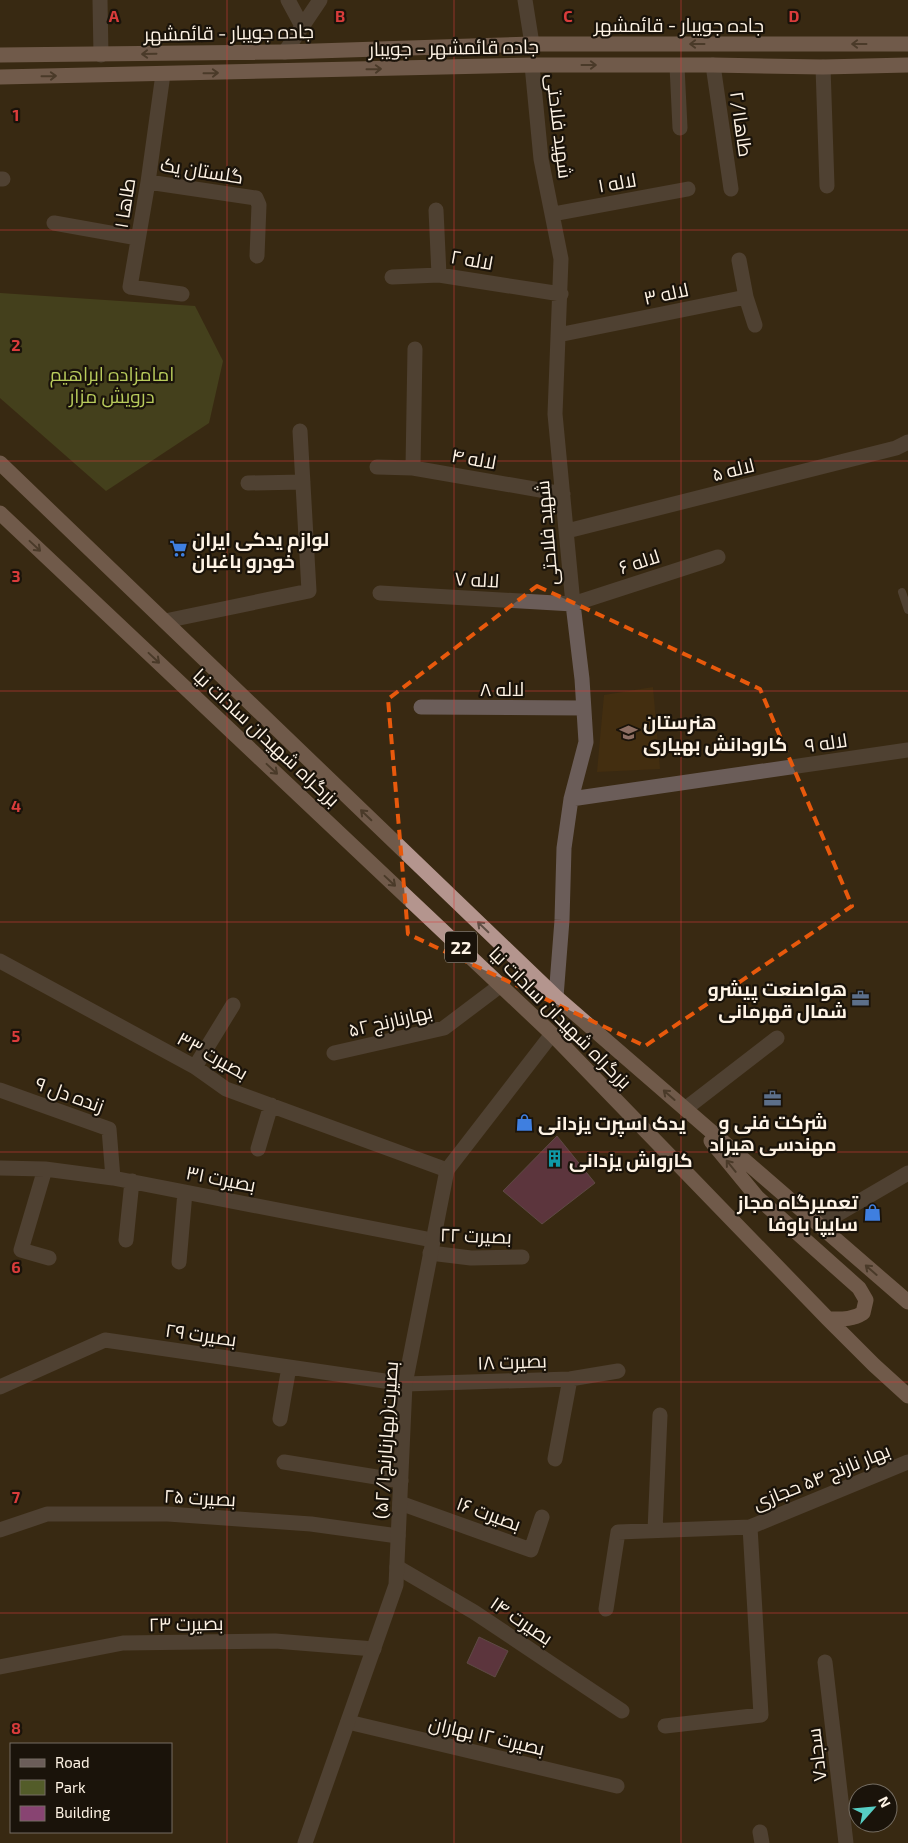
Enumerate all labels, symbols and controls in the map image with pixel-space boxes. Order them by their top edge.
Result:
text: A [109,6,120,25]
text: B [335,6,345,25]
text: C [563,6,573,25]
text: D [789,6,800,25]
street label: جاده جویبار - قائمشهر [593,13,764,37]
street label: جاده جویبار - قائمشهر [143,19,314,46]
street label: جاده قائمشهر - جویبار [368,34,539,61]
one-way arrow [689,39,706,49]
one-way arrow [852,39,868,49]
one-way arrow [142,49,158,59]
one-way arrow [580,61,596,70]
one-way arrow [365,64,381,74]
one-way arrow [202,68,219,78]
one-way arrow [40,71,56,81]
street label: شهید فلاحتی [541,72,578,180]
street label: طاها۲/۱ [726,90,758,158]
text: 1 [13,105,19,124]
street label: گلستان یک [159,152,245,189]
street label: لاله ۱ [596,167,638,197]
street label: طاها ۱ [109,176,139,230]
street label: لاله ۲ [449,244,495,274]
street label: لاله ۳ [641,277,691,309]
text: 2 [11,335,21,354]
park label: امامزاده ابراهیم درویش مزار [50,362,174,408]
street label: لاله ۴ [450,443,498,473]
street label: لاله ۵ [709,453,757,485]
street label: شهید فلاحتی [530,479,563,587]
place label: لوازم یدکی ایران خودرو باغبان [192,527,329,573]
supermarket icon: لوازم یدکی ایران خودرو باغبان [168,539,188,559]
one-way arrow [29,540,42,552]
street label: لاله ۶ [616,544,662,578]
text: 3 [11,566,21,585]
street label: لاله ۷ [454,566,500,592]
one-way arrow [147,652,160,664]
street label: بزرگراه شهیدان سادات نیا [188,663,345,812]
street label: لاله ۸ [480,677,524,700]
place label: هنرستان کارودانش بهیاری [643,710,787,756]
school or university icon: هنرستان کارودانش بهیاری [619,722,639,742]
street label: لاله ۹ [803,728,849,756]
one-way arrow [266,763,278,775]
text: 4 [11,796,21,815]
one-way arrow [361,809,373,821]
one-way arrow [384,875,397,887]
one-way arrow [477,921,490,933]
road number: 22 [445,932,477,962]
street label: بزرگراه شهیدان سادات نیا [484,941,637,1094]
place label: هواصنعت پیشرو شمال قهرمانی [708,977,847,1024]
office icon: هواصنعت پیشرو شمال قهرمانی [851,989,871,1009]
street label: بهارنارنج ۵۲ [346,999,435,1044]
text: 5 [12,1026,21,1045]
street label: بصیرت ۳۳ [173,1026,252,1085]
street label: زنده دل ۹ [32,1071,108,1118]
office icon: شرکت فنی و مهندسی هیراد [763,1088,783,1108]
one-way arrow [662,1089,675,1100]
place label: شرکت فنی و مهندسی هیراد [709,1110,837,1156]
place label: یدک اسپرت یزدانی [538,1111,686,1137]
shop icon: یدک اسپرت یزدانی [514,1112,534,1132]
place label: کارواش یزدانی [569,1148,692,1172]
building icon: کارواش یزدانی [545,1149,565,1169]
street label: بصیرت ۳۱ [184,1160,258,1197]
one-way arrow [726,1160,737,1173]
place label: تعمیرگاه مجاز سایپا باوفا [736,1190,859,1237]
shop icon: تعمیرگاه مجاز سایپا باوفا [862,1202,882,1222]
street label: بصیرت ۲۲ [440,1222,512,1249]
text: 6 [11,1257,21,1276]
one-way arrow [865,1264,878,1275]
street label: بصیرت ۲۹ [164,1318,238,1351]
street label: بصیرت ۱۸ [477,1348,547,1375]
street label: بصیرت(بهارنارنج۵۲/۱) [368,1360,405,1520]
street label: بهار نارنج ۵۴ حجازی [749,1438,894,1517]
street label: بصیرت ۲۵ [163,1484,237,1511]
text: 7 [12,1487,21,1506]
street label: بصیرت ۱۶ [453,1491,524,1536]
street label: بصیرت ۱۴ [486,1591,558,1650]
street label: بصیرت ۲۳ [148,1611,224,1636]
street label: بصیرت ۱۲ بهاران [427,1711,547,1760]
text: 8 [11,1718,21,1737]
street label: سجاد۷ [801,1727,831,1783]
legend [10,1743,172,1833]
text: Road [55,1753,90,1771]
text: Park [55,1778,86,1796]
north arrow [848,1783,898,1833]
text: N [875,1794,895,1810]
text: Building [55,1803,111,1821]

